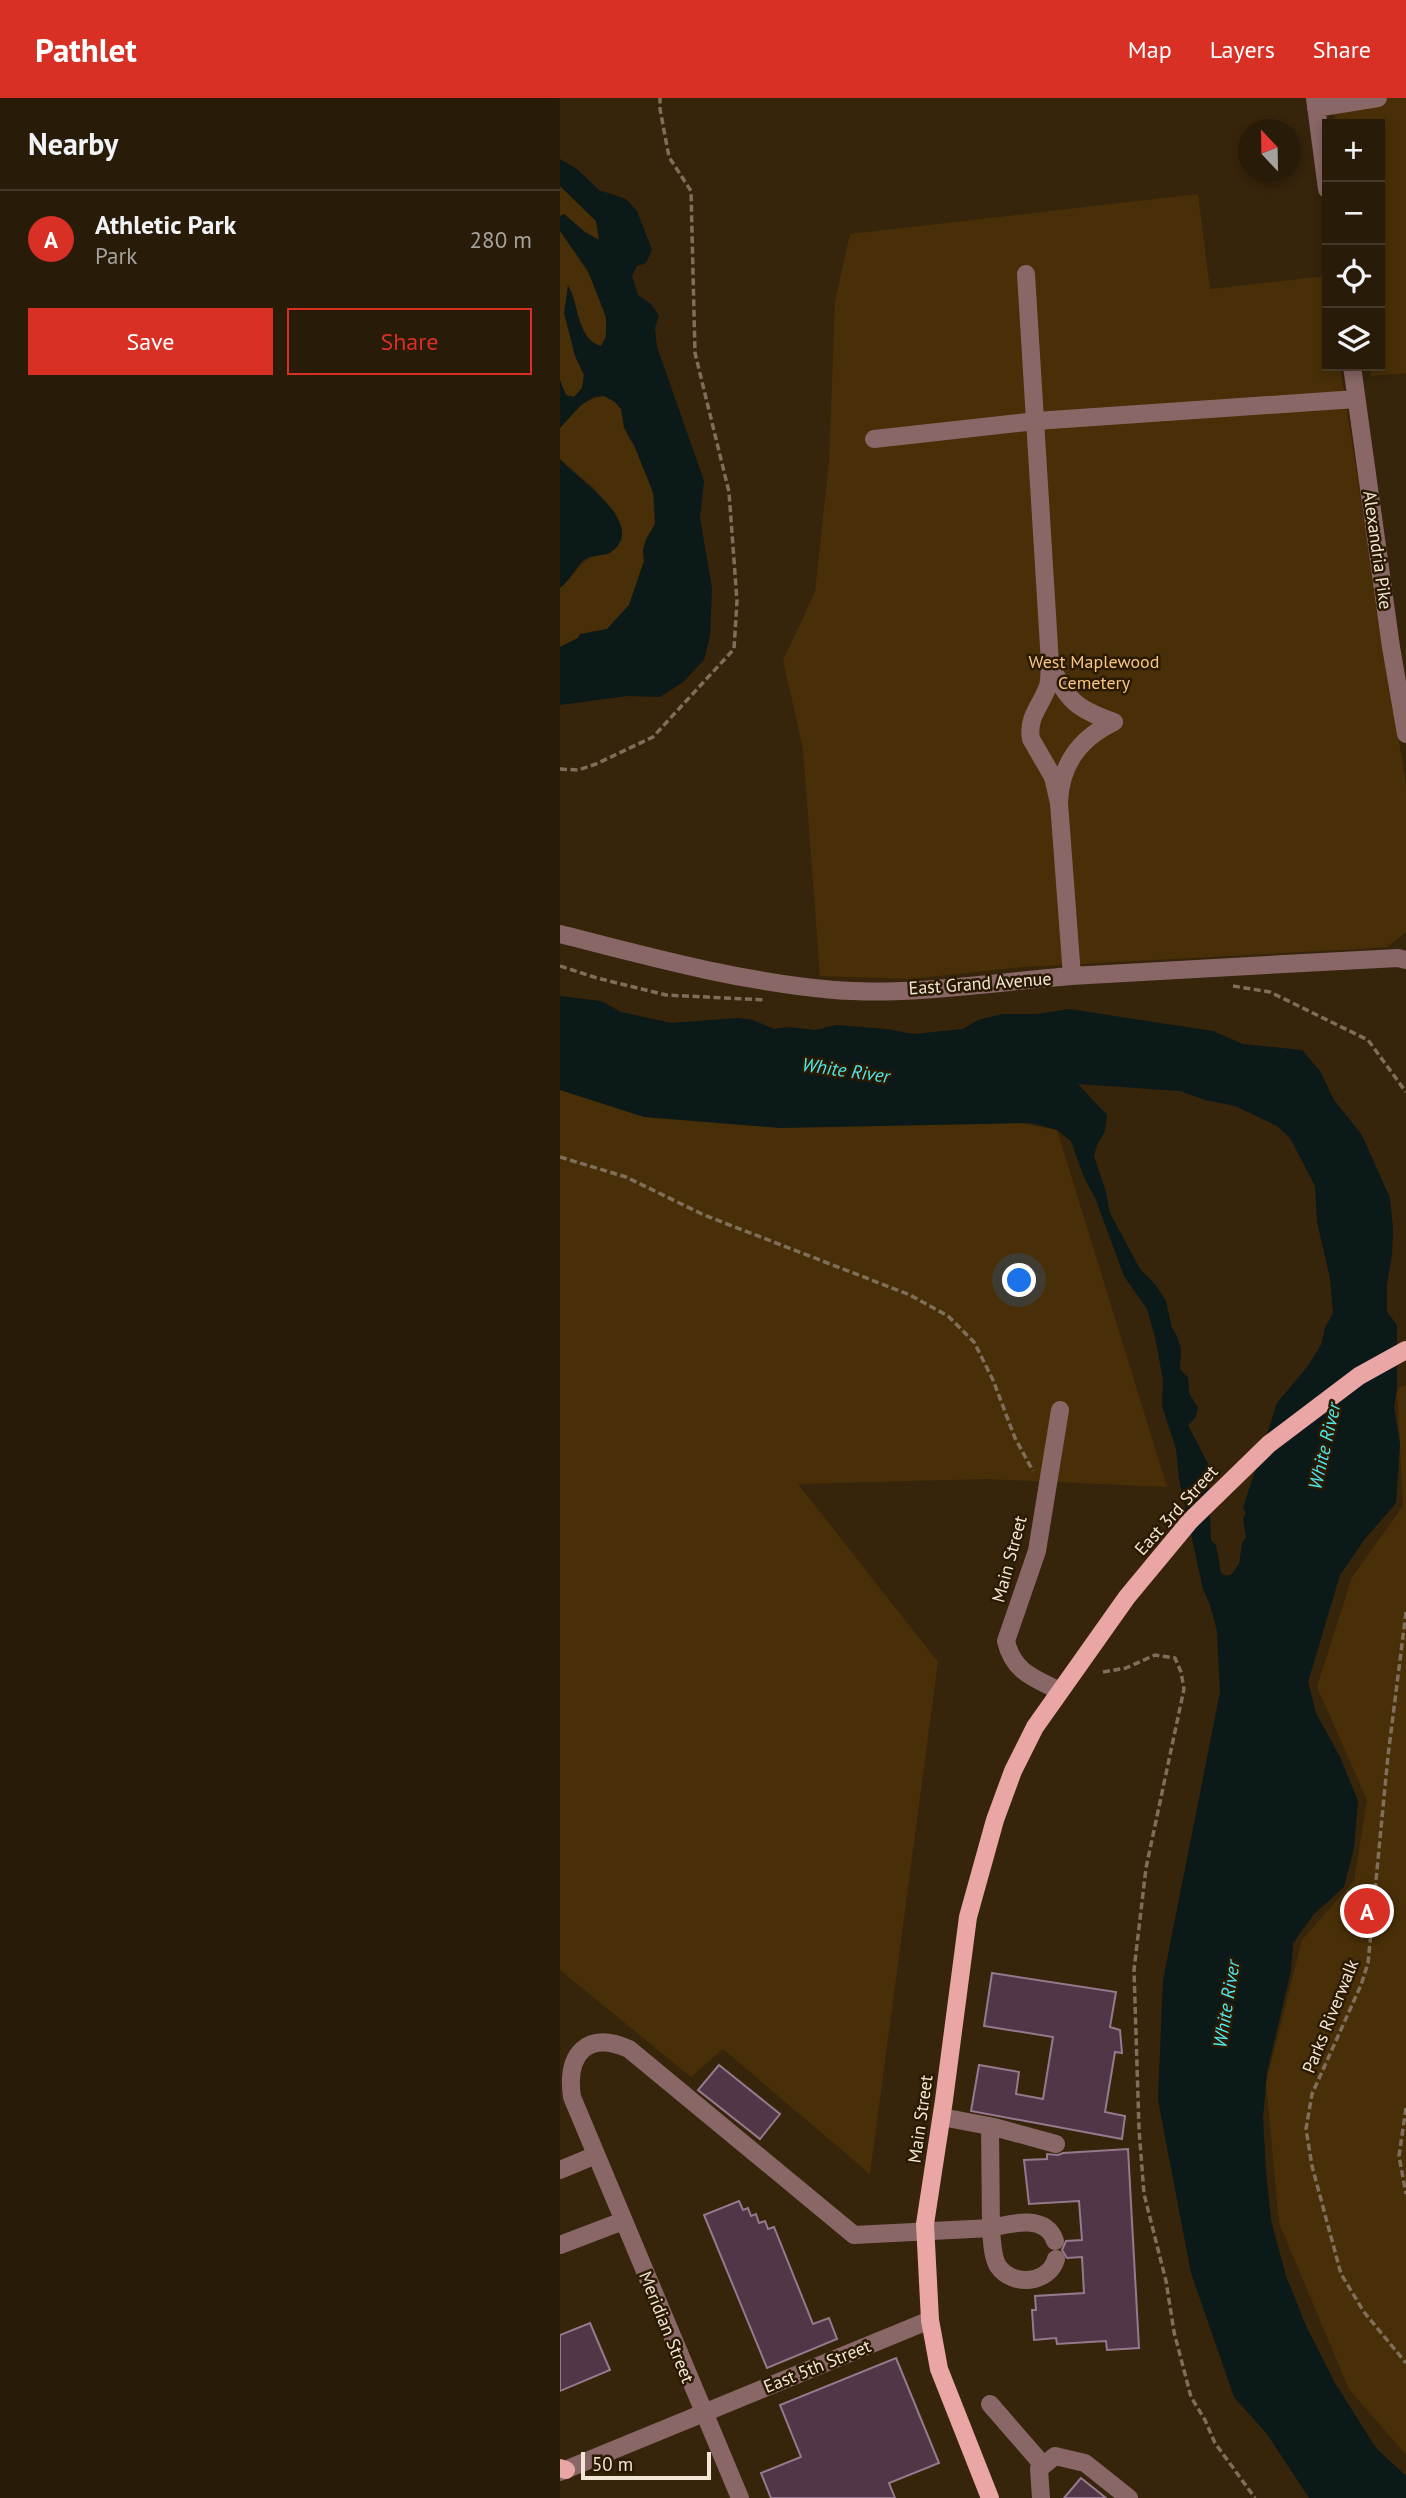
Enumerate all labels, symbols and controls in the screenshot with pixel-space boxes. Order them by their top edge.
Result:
text: Pathlet [35,28,137,71]
text: Map [1128,34,1172,65]
text: Layers [1210,34,1275,65]
text: Share [1313,34,1371,65]
north arrow [1238,119,1301,182]
map controls [1322,119,1385,371]
button: + [1322,119,1385,182]
text: Nearby [28,124,118,163]
button: − [1322,182,1385,245]
text: Athletic Park [95,208,236,241]
text: A [44,225,58,254]
text: 280 m [470,225,532,254]
text: Park [95,241,137,270]
button: locate [1322,245,1385,308]
button: Save [28,308,273,375]
button: Share [287,308,532,375]
button: layers [1322,308,1385,371]
street label: Alexandria Pike [1358,489,1398,611]
park label: West Maplewood Cemetery [1029,650,1159,694]
street label: East Grand Avenue [908,967,1052,999]
water label: White River [801,1052,893,1088]
your location [1002,1263,1036,1297]
water label: White River [1302,1399,1346,1492]
street label: East 3rd Street [1129,1460,1223,1560]
street label: Main Street [986,1513,1032,1605]
pin: A [1344,1885,1390,1937]
street label: Parks Riverwalk [1297,1955,1363,2076]
water label: White River [1207,1957,1245,2050]
street label: Main Street [902,2074,938,2164]
street label: Meridian Street [634,2268,700,2386]
street label: East 5th Street [760,2334,874,2398]
scale bar [581,2449,710,2481]
text: 50 m [592,2452,633,2476]

